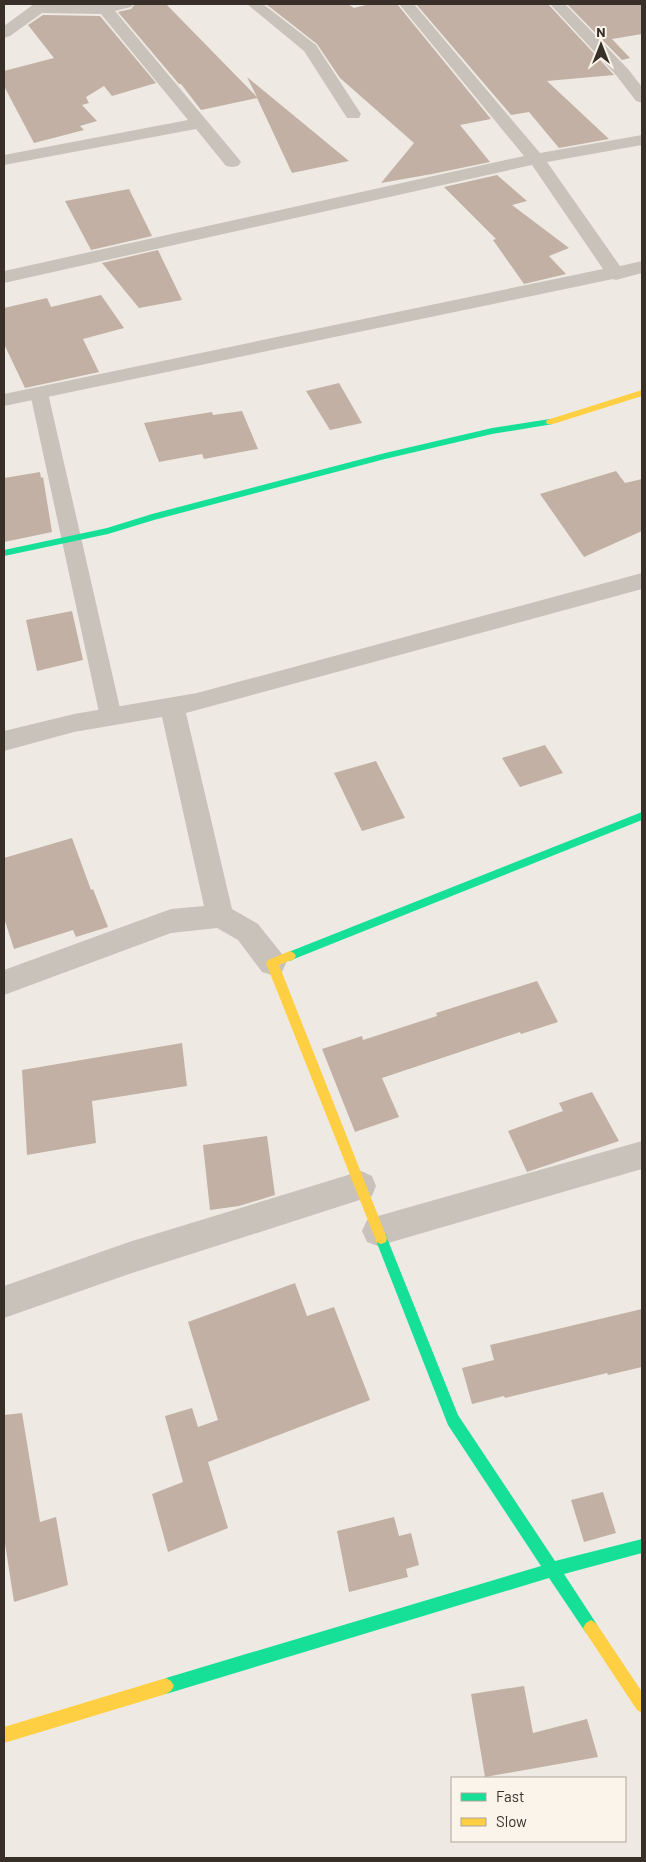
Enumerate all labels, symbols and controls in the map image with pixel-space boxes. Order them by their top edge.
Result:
north arrow [576,20,626,70]
text: N [596,23,606,40]
legend [451,1777,626,1842]
text: Fast [496,1787,524,1805]
text: Slow [496,1812,527,1830]

